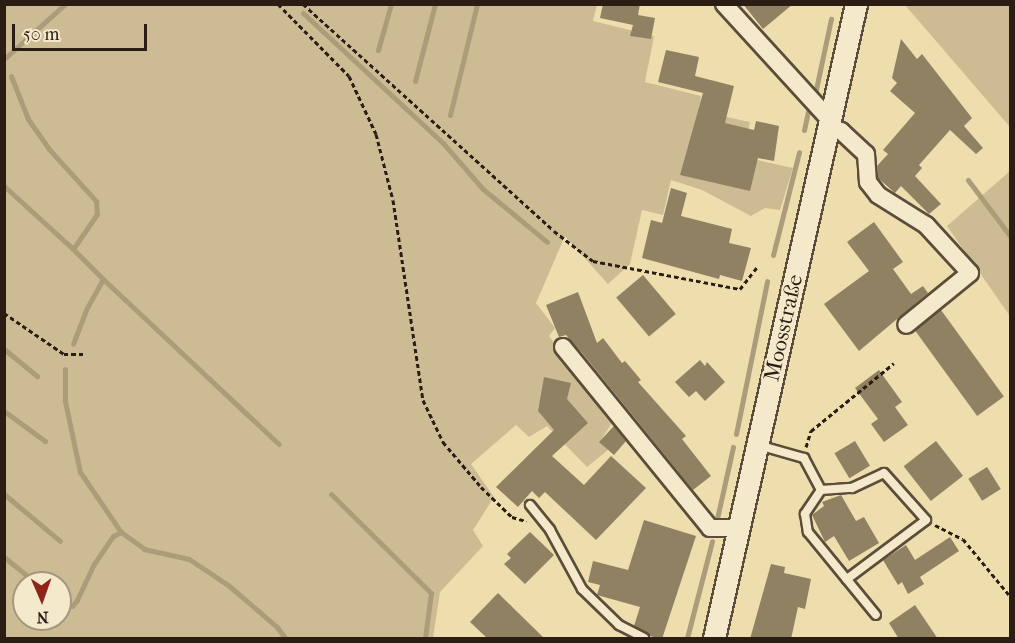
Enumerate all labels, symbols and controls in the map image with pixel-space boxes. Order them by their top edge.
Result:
scale bar [15,12,150,50]
text: 50 m [23,24,59,45]
street label: Moosstraße [759,272,809,384]
north arrow [12,571,72,631]
text: N [36,608,49,627]

